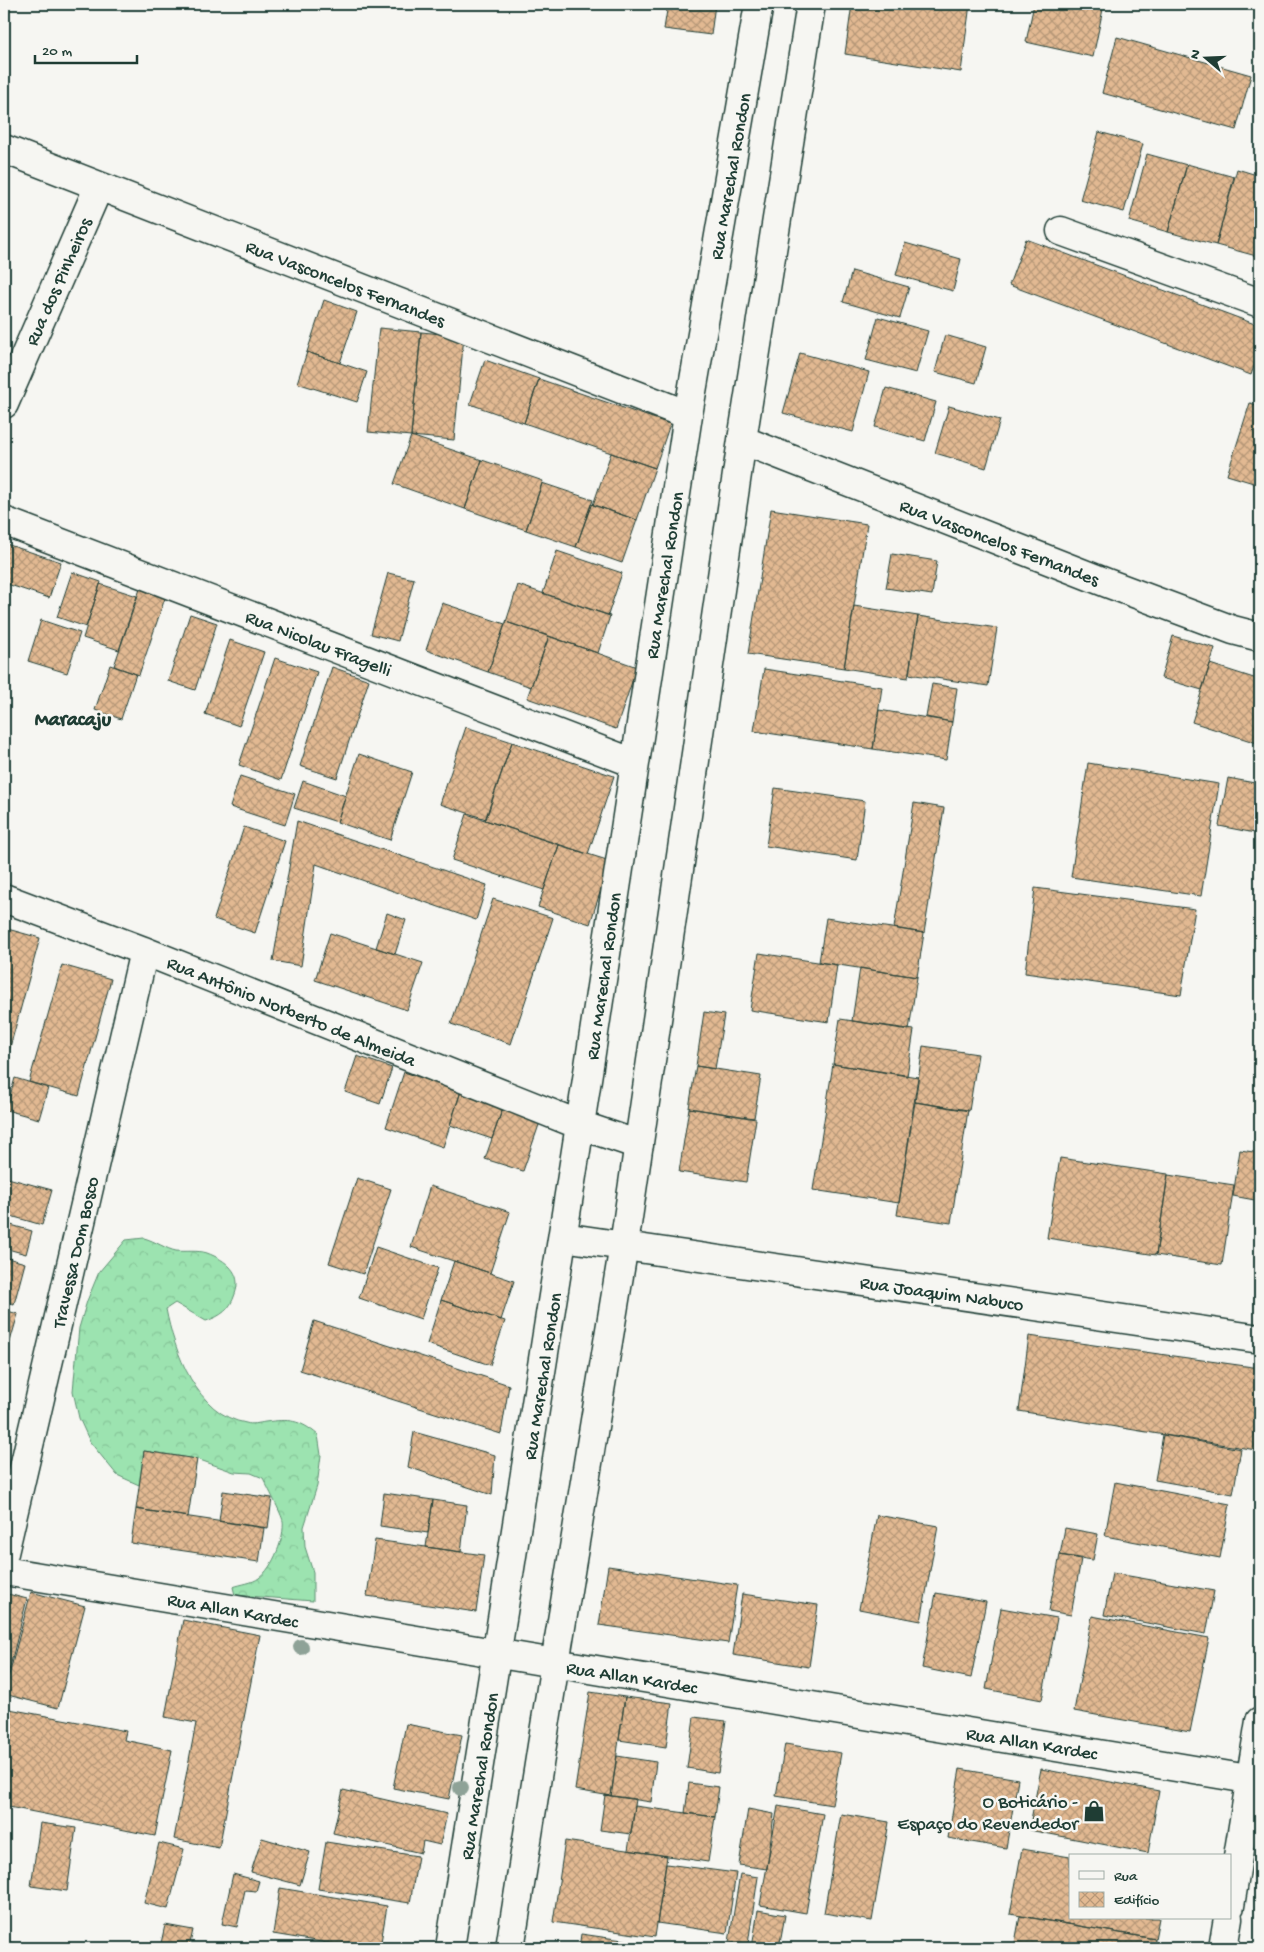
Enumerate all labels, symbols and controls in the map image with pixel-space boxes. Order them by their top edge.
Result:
scale bar [35,32,138,64]
north arrow [1182,32,1232,82]
text: 20 m [42,43,72,61]
text: N [1187,47,1206,62]
street label: Rua Marechal Rondon [706,91,758,262]
street label: Rua dos Pinheiros [22,214,99,350]
street label: Rua Vasconcelos Fernandes [242,237,449,334]
street label: Rua Marechal Rondon [642,490,691,661]
street label: Rua Vasconcelos Fernandes [896,496,1103,593]
street label: Rua Nicolau Fragelli [241,607,394,684]
district label: Maracaju [35,710,112,733]
street label: Rua Marechal Rondon [582,891,629,1062]
street label: Rua Antônio Norberto de Almeida [163,953,420,1074]
street label: Travessa Dom Bosco [49,1175,106,1332]
street label: Rua Joaquim Nabuco [858,1273,1025,1318]
street label: Rua Marechal Rondon [520,1291,569,1462]
street label: Rua Allan Kardec [165,1590,300,1635]
street label: Rua Allan Kardec [564,1658,699,1701]
street label: Rua Marechal Rondon [457,1691,506,1862]
street label: Rua Allan Kardec [964,1724,1099,1767]
place label: O Boticário - Espaço do Revendedor [897,1792,1080,1837]
shop icon: O Boticário - Espaço do Revendedor [1081,1798,1107,1824]
legend [1069,1854,1232,1920]
text: Rua [1114,1868,1138,1886]
text: Edifício [1114,1892,1160,1910]

